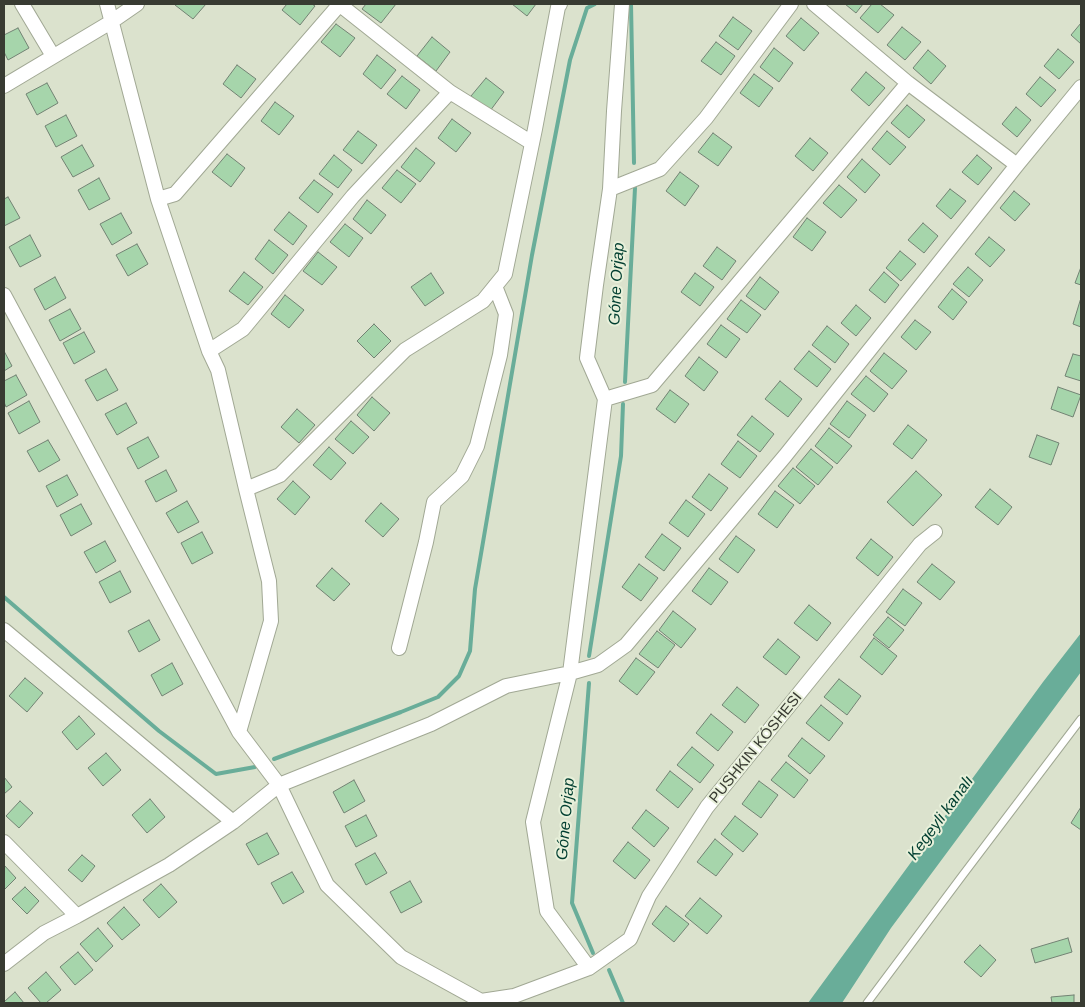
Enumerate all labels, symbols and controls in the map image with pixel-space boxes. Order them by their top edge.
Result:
water label: Góne Orjap [605,242,629,326]
street label: PUSHKIN KÓSHESI [706,689,806,807]
water label: Kegeyli kanalı [904,772,978,864]
water label: Góne Orjap [553,777,579,861]

